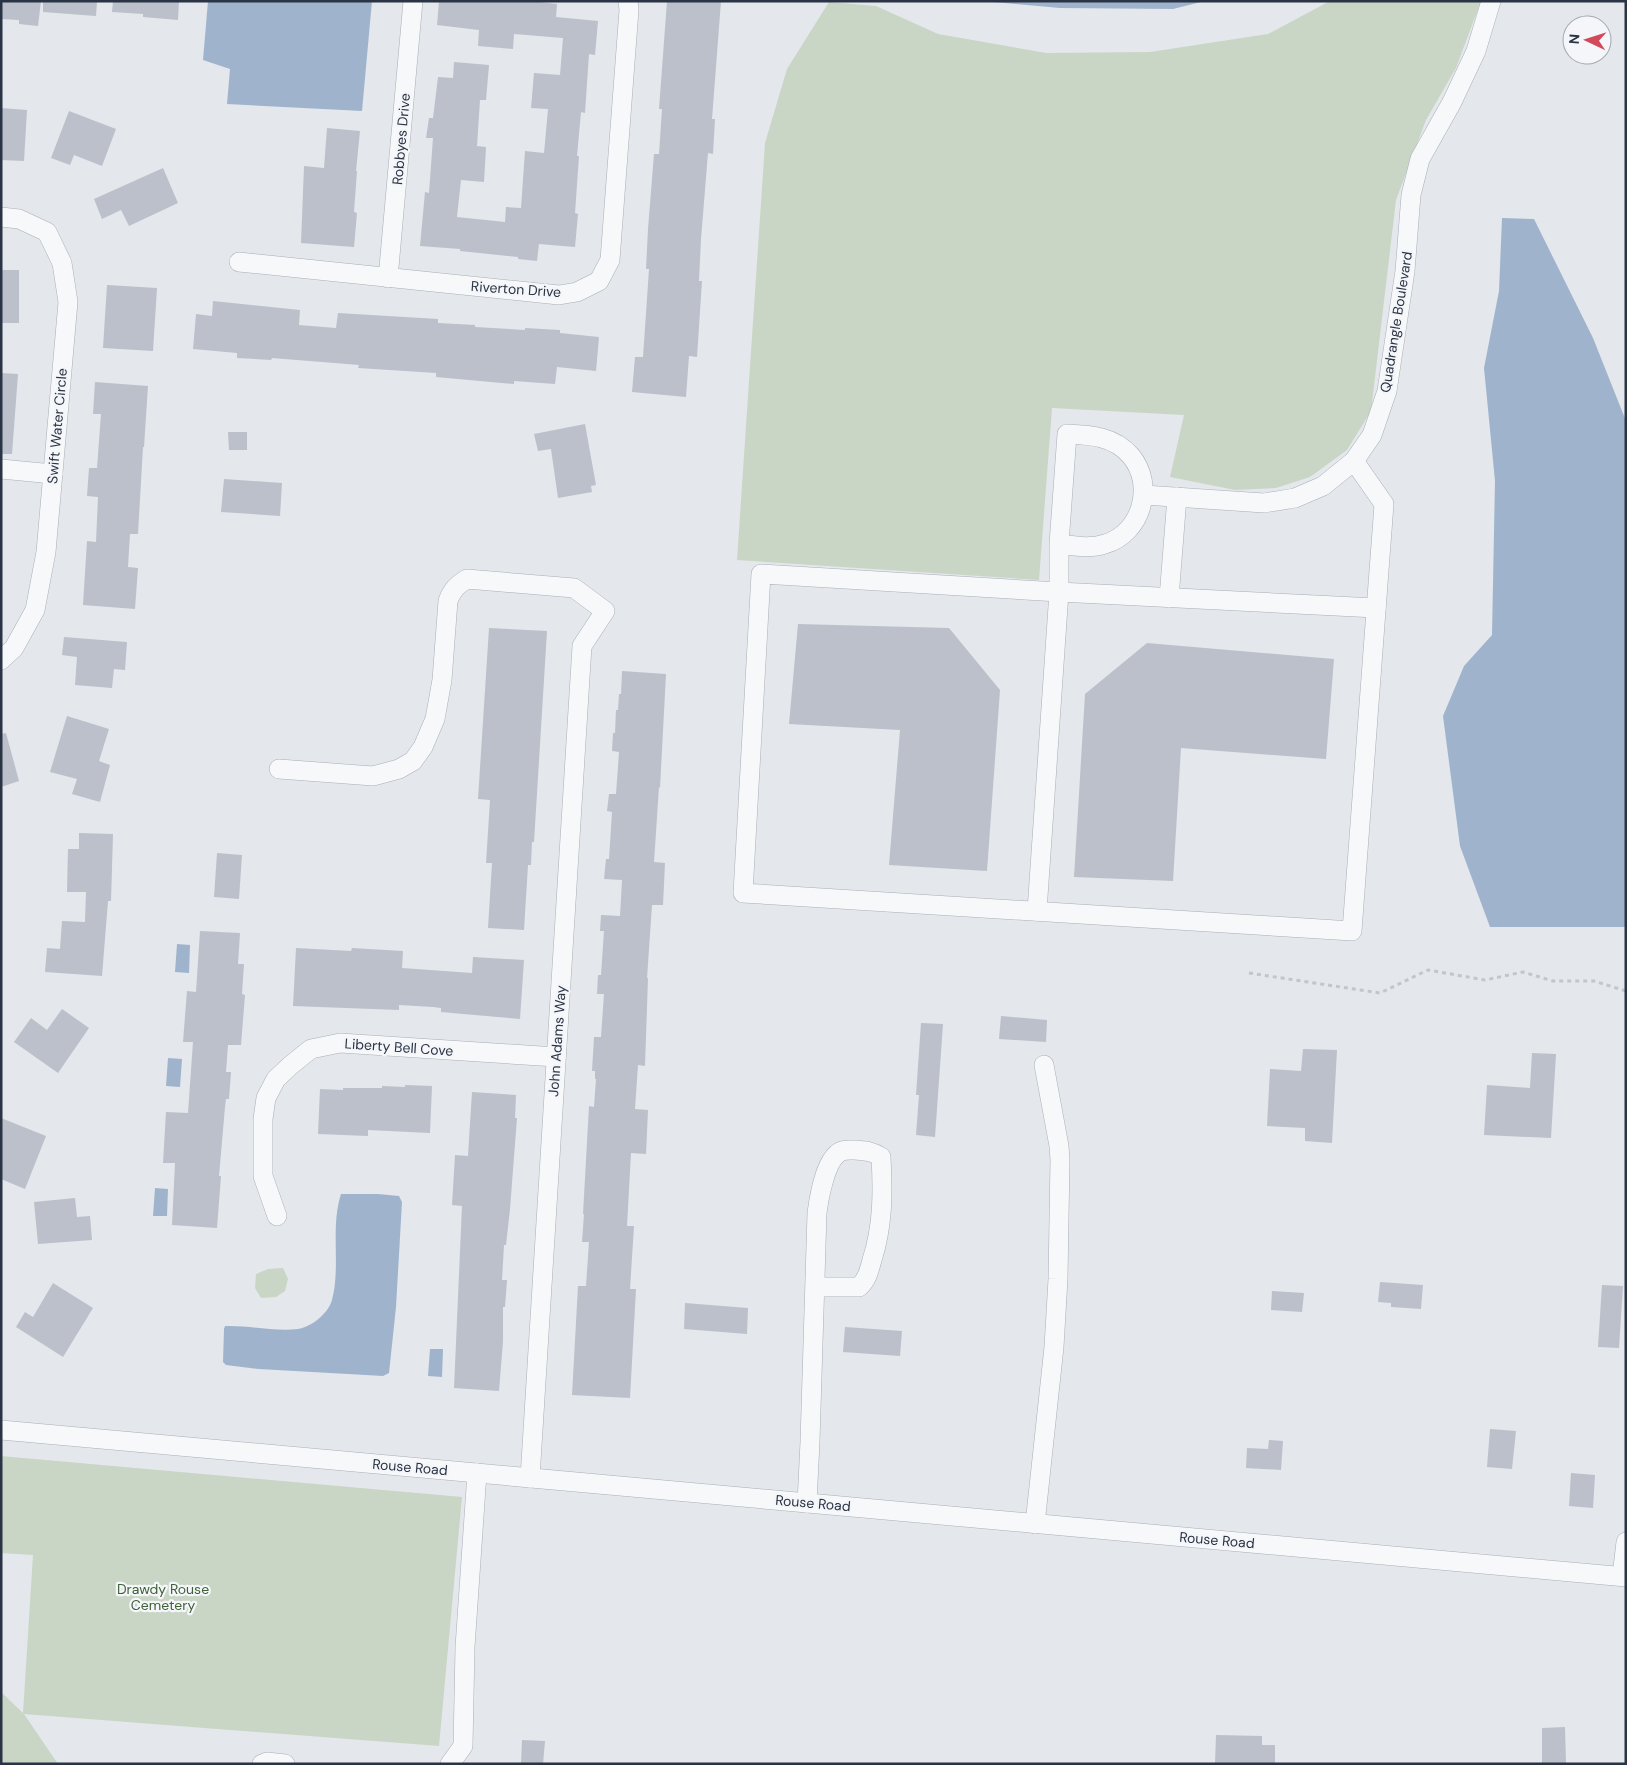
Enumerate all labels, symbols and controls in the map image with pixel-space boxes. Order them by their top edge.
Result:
north arrow [1562,15,1612,65]
text: N [1565,33,1583,45]
street label: Robbyes Drive [388,92,414,186]
street label: Quadrangle Boulevard [1376,250,1416,394]
street label: Riverton Drive [470,277,562,301]
street label: Swift Water Circle [43,367,71,485]
street label: John Adams Way [544,984,570,1097]
street label: Liberty Bell Cove [344,1034,454,1060]
street label: Rouse Road [372,1455,448,1479]
street label: Rouse Road [775,1491,851,1515]
street label: Rouse Road [1179,1528,1255,1552]
park label: Drawdy Rouse Cemetery [117,1580,209,1614]

